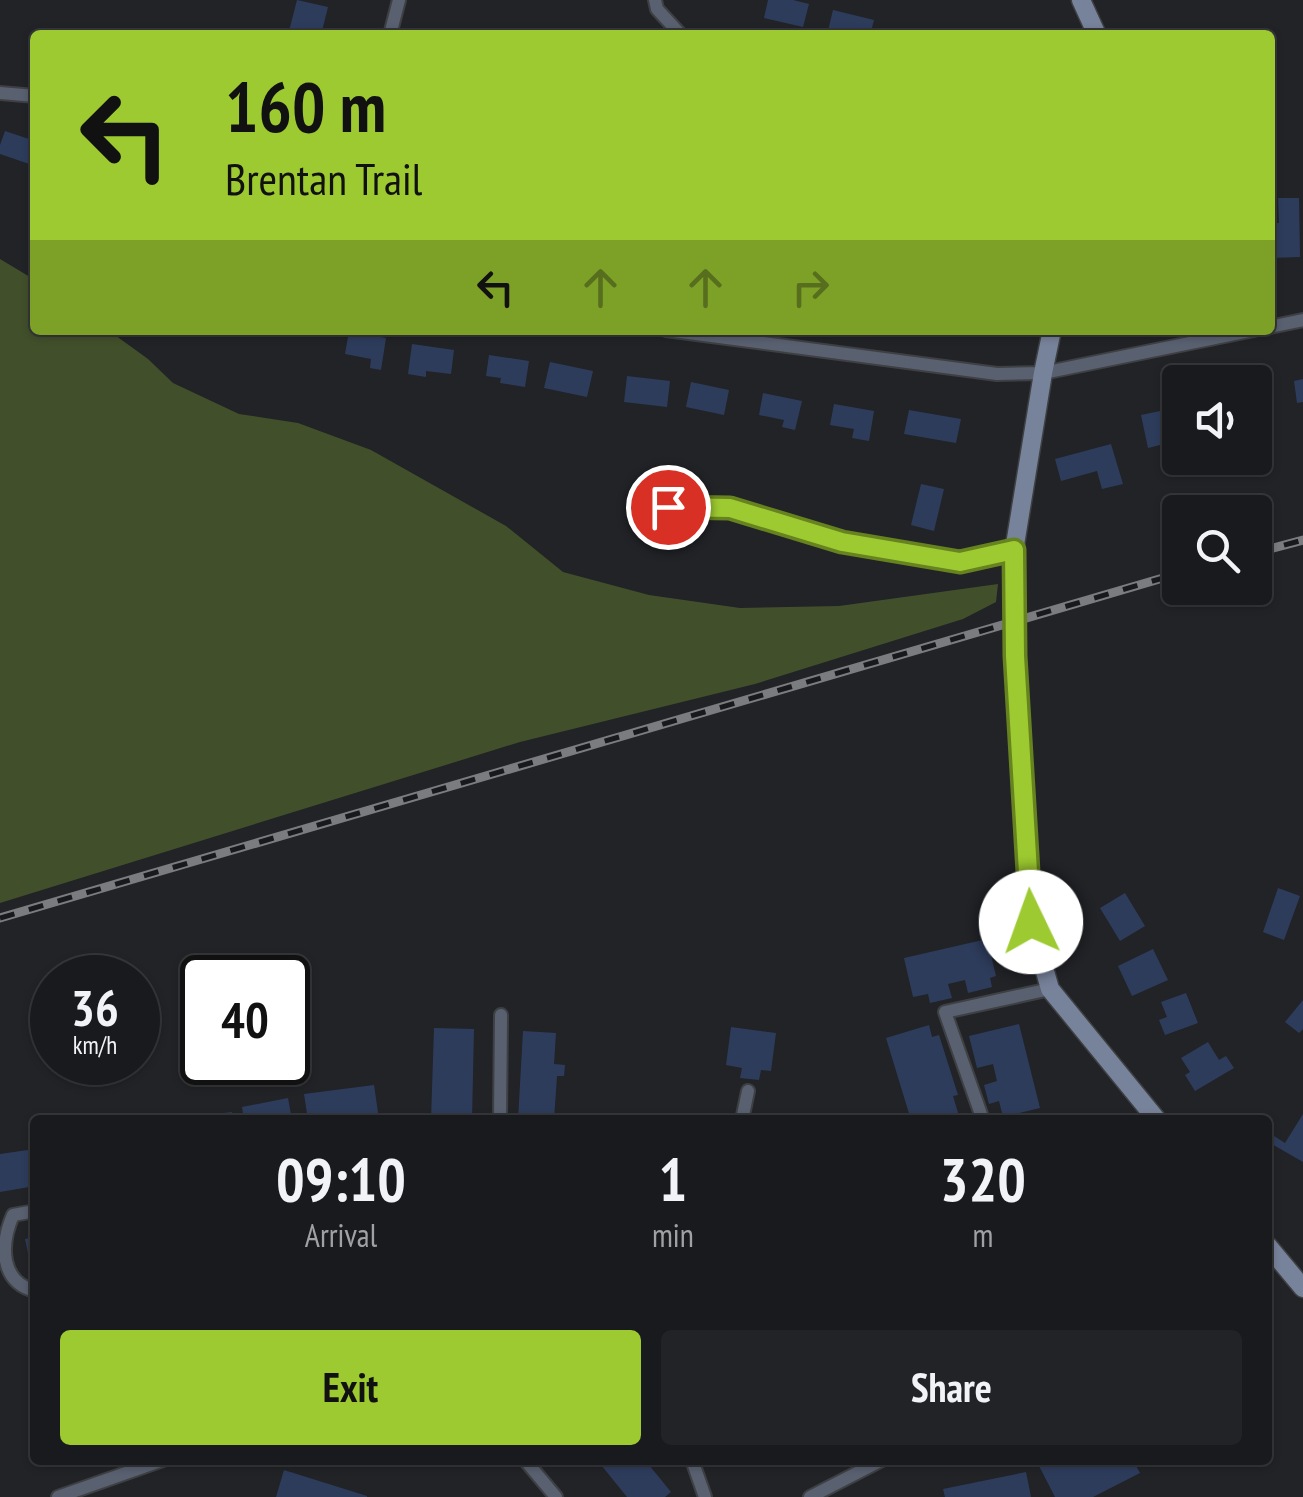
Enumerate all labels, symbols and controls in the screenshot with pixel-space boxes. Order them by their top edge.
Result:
text: 160 m [225,61,386,151]
icon: left [60,70,190,200]
text: Brentan Trail [225,149,422,207]
icon: left [468,260,523,315]
icon: ahead [573,260,628,315]
icon: ahead [678,260,733,315]
icon: right [783,260,838,315]
map controls [1162,365,1272,605]
button: sound [1162,365,1272,475]
pin [626,465,711,550]
icon: arrive [641,480,696,535]
button: search [1162,495,1272,605]
position arrow [979,870,1083,974]
speed limit sign: 40 [180,955,310,1085]
text: 36 [71,975,119,1040]
text: km/h [73,1029,117,1061]
text: 09:10 [276,1140,406,1218]
text: 1 [659,1140,687,1218]
text: 320 [940,1140,1026,1218]
text: Arrival [305,1214,377,1256]
text: min [652,1214,694,1256]
text: m [972,1214,993,1256]
button: Exit [60,1330,641,1445]
button: Share [661,1330,1242,1445]

